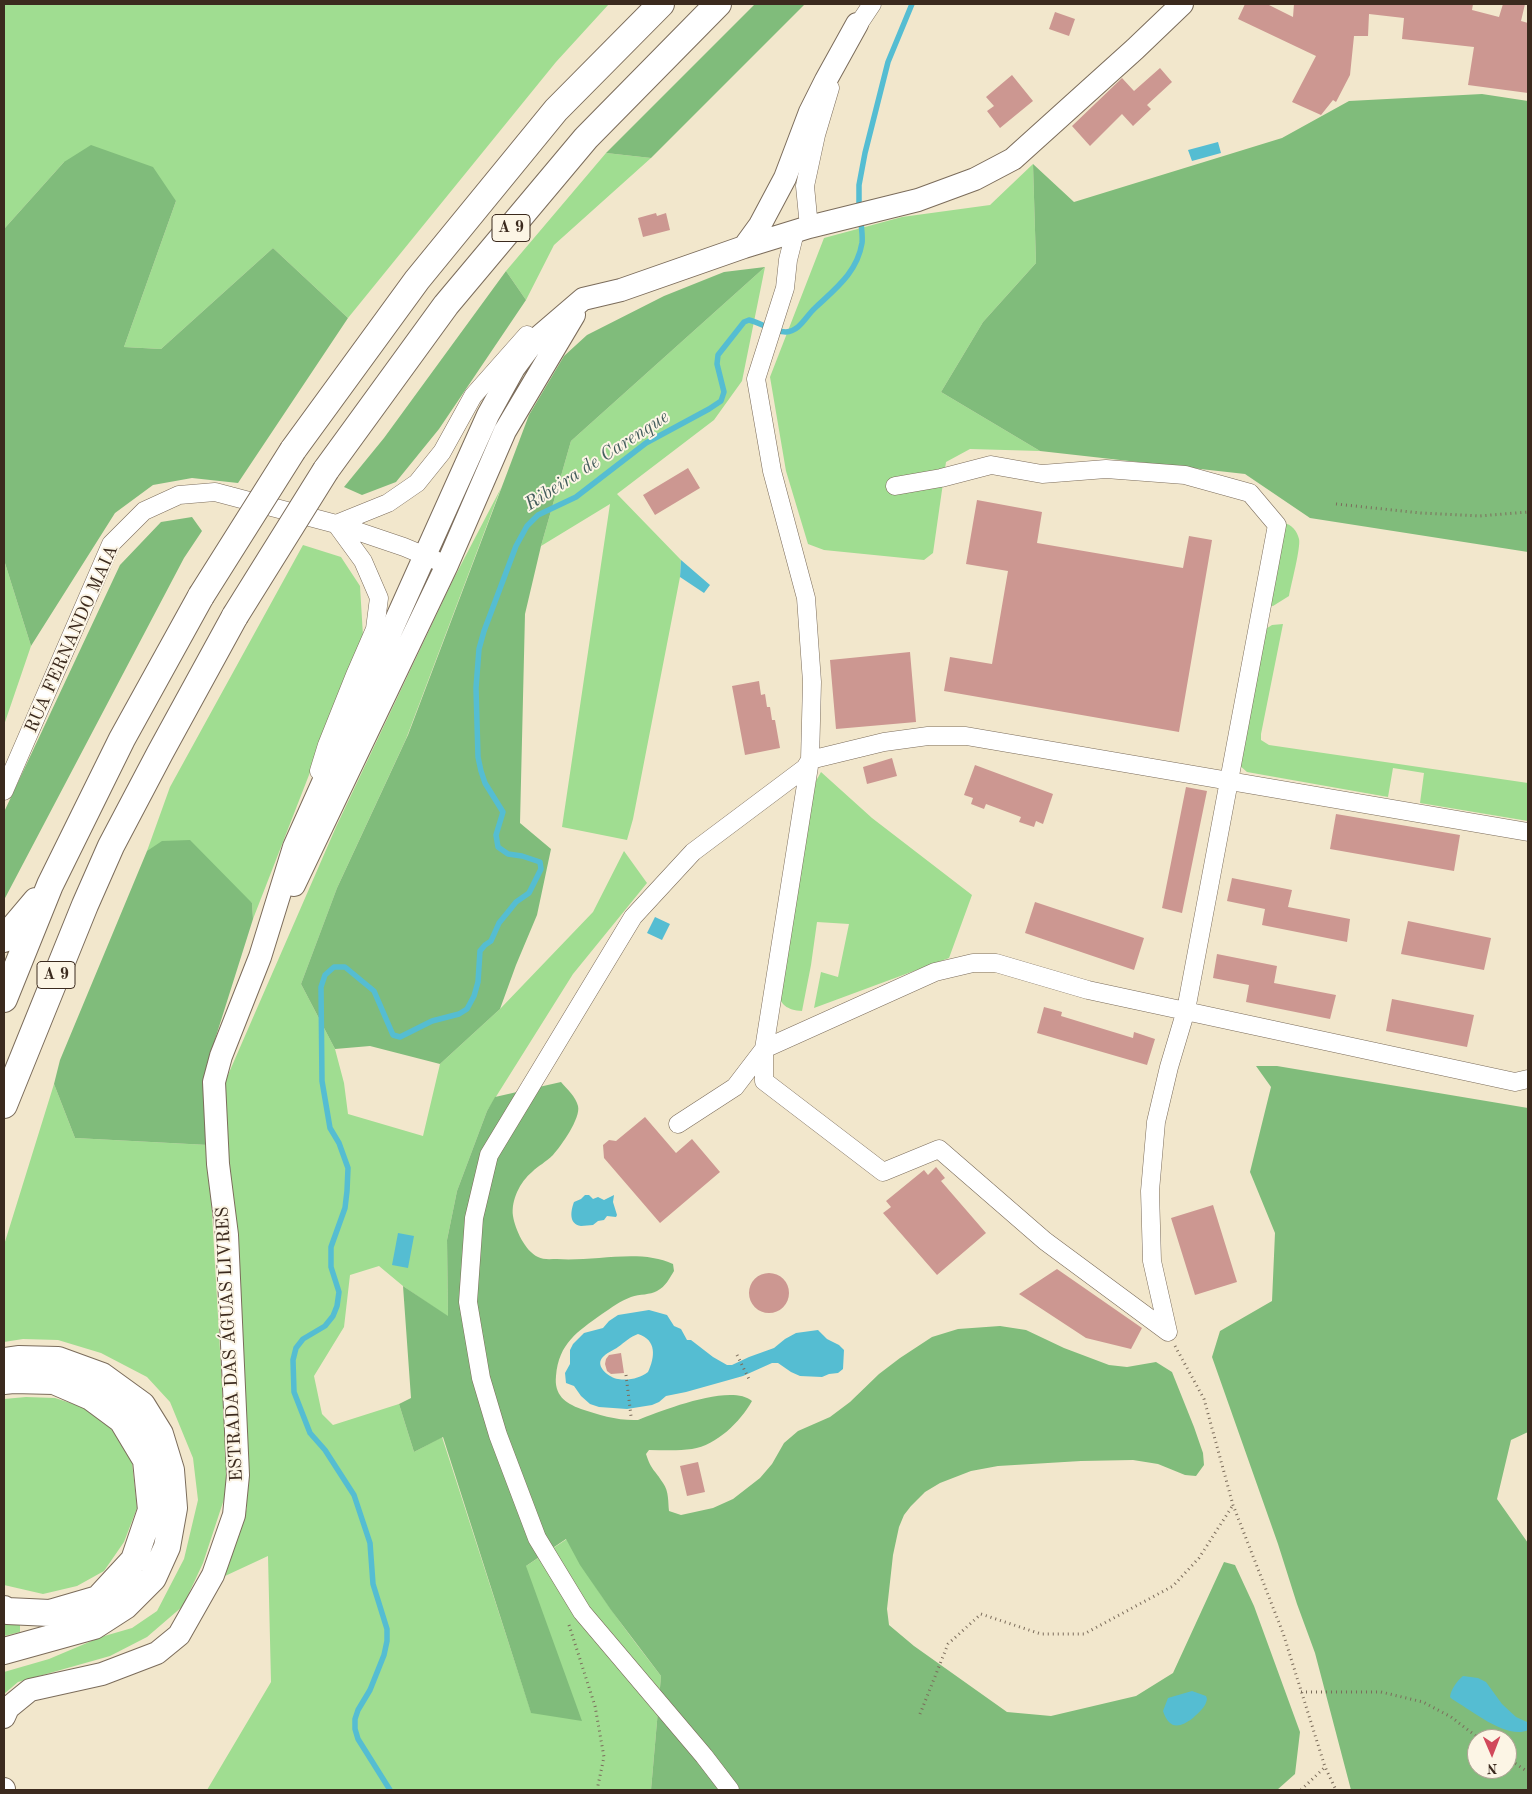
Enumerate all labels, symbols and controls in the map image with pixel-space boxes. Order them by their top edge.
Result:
road number: A 9 [492,214,530,242]
water label: Ribeira de Carenque [520,406,674,516]
street label: RUA FERNANDO MAIA [21,542,123,736]
road number: A 9 [37,962,75,988]
street label: ESTRADA DAS ÁGUAS LIVRES [212,1206,248,1482]
north arrow [1467,1729,1517,1779]
text: N [1487,1761,1498,1775]

